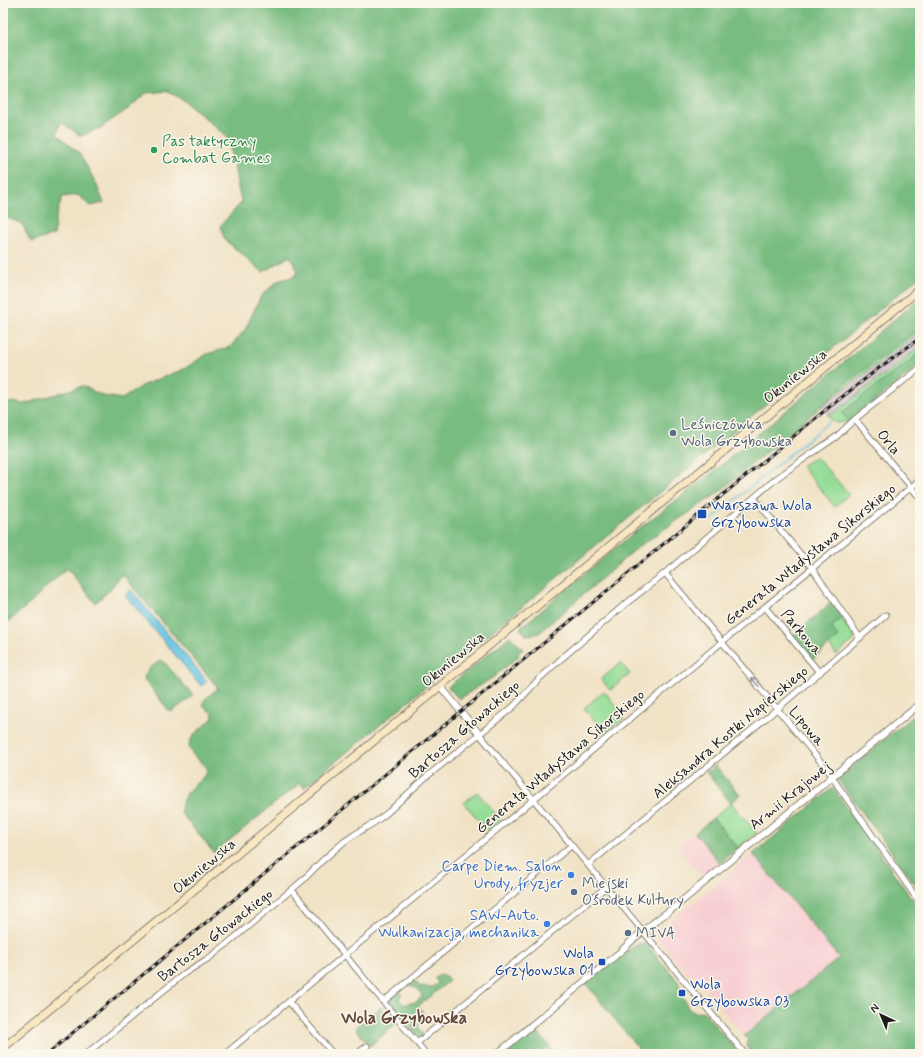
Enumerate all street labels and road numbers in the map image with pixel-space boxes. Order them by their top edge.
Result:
street label: Okuniewska [760,345,832,409]
street label: Orla [872,426,905,460]
street label: Generała Władysława Sikorskiego [721,479,900,630]
street label: Parkowa [776,605,827,661]
street label: Okuniewska [418,627,489,692]
street label: Aleksandra Kostki Napierskiego [649,662,813,804]
street label: Bartosza Głowackiego [405,676,524,784]
street label: Generała Władysława Sikorskiego [472,685,649,838]
street label: Lipowa [784,703,829,752]
street label: Armii Krajowej [746,757,836,835]
street label: Okuniewska [169,834,240,899]
street label: Bartosza Głowackiego [154,885,277,987]

